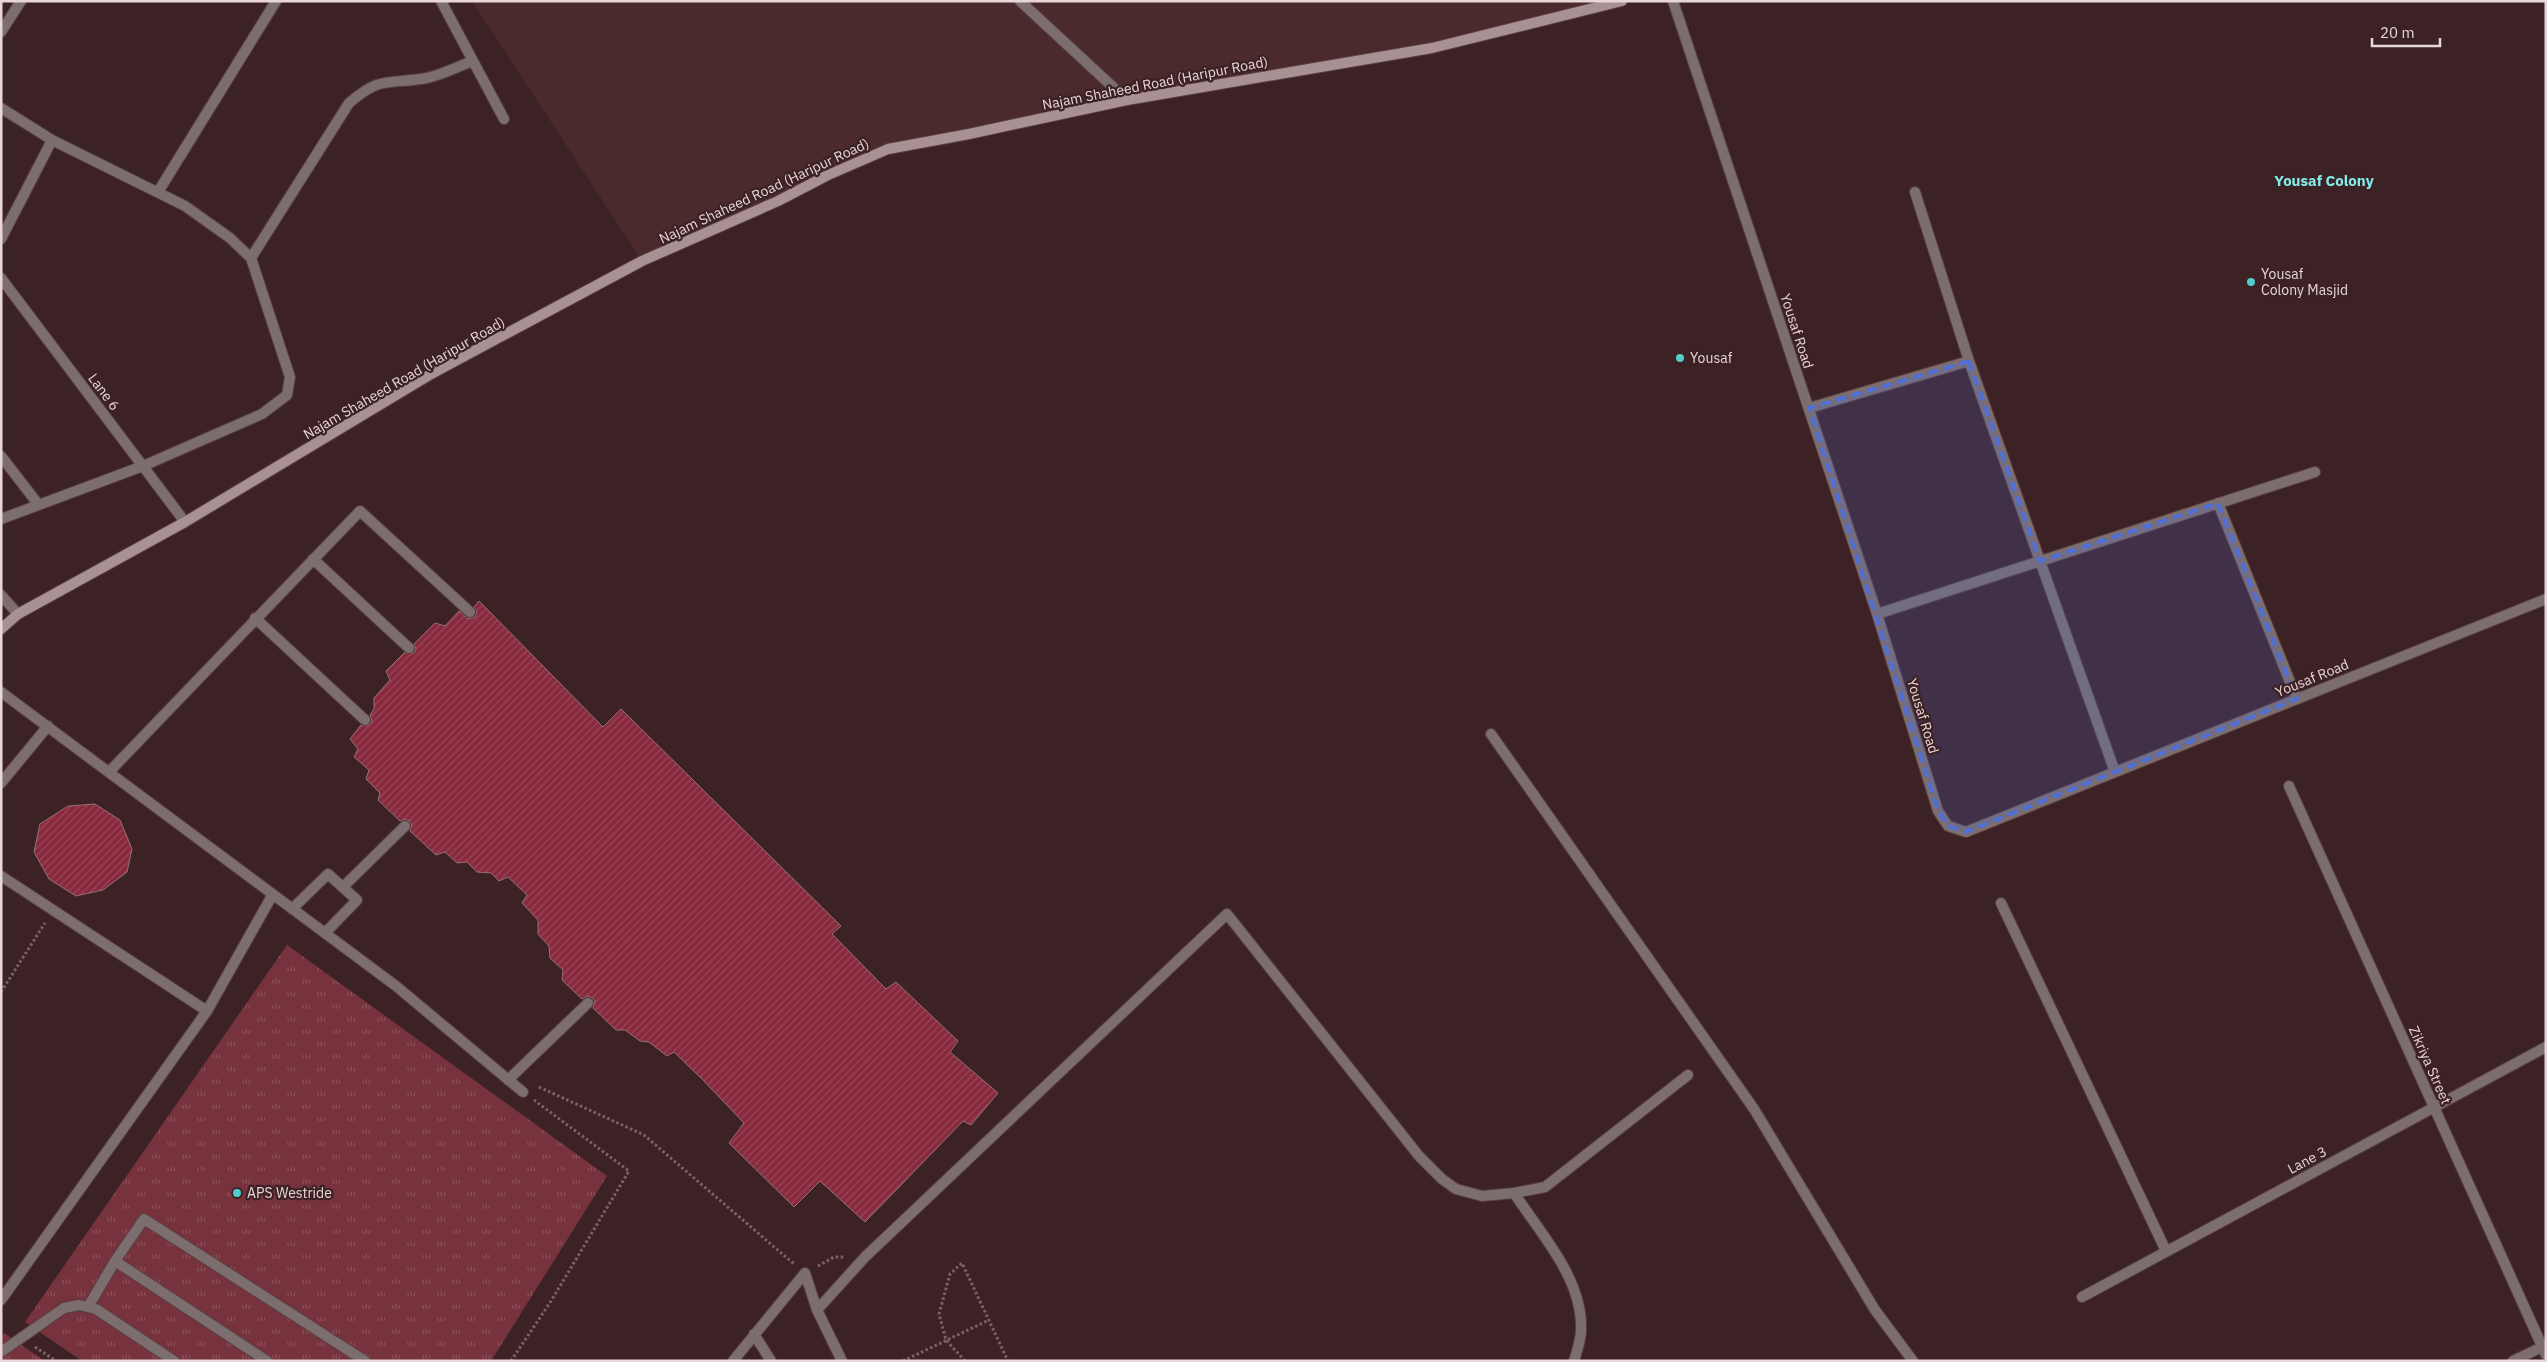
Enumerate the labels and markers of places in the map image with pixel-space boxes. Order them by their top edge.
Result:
place label: Yousaf Colony Masjid [2261,265,2348,299]
marker: Yousaf Colony Masjid [2245,276,2257,288]
place label: Yousaf [1690,349,1733,367]
marker: Yousaf [1674,352,1686,364]
place label: APS Westride [247,1184,332,1202]
marker: APS Westride [231,1187,243,1199]

